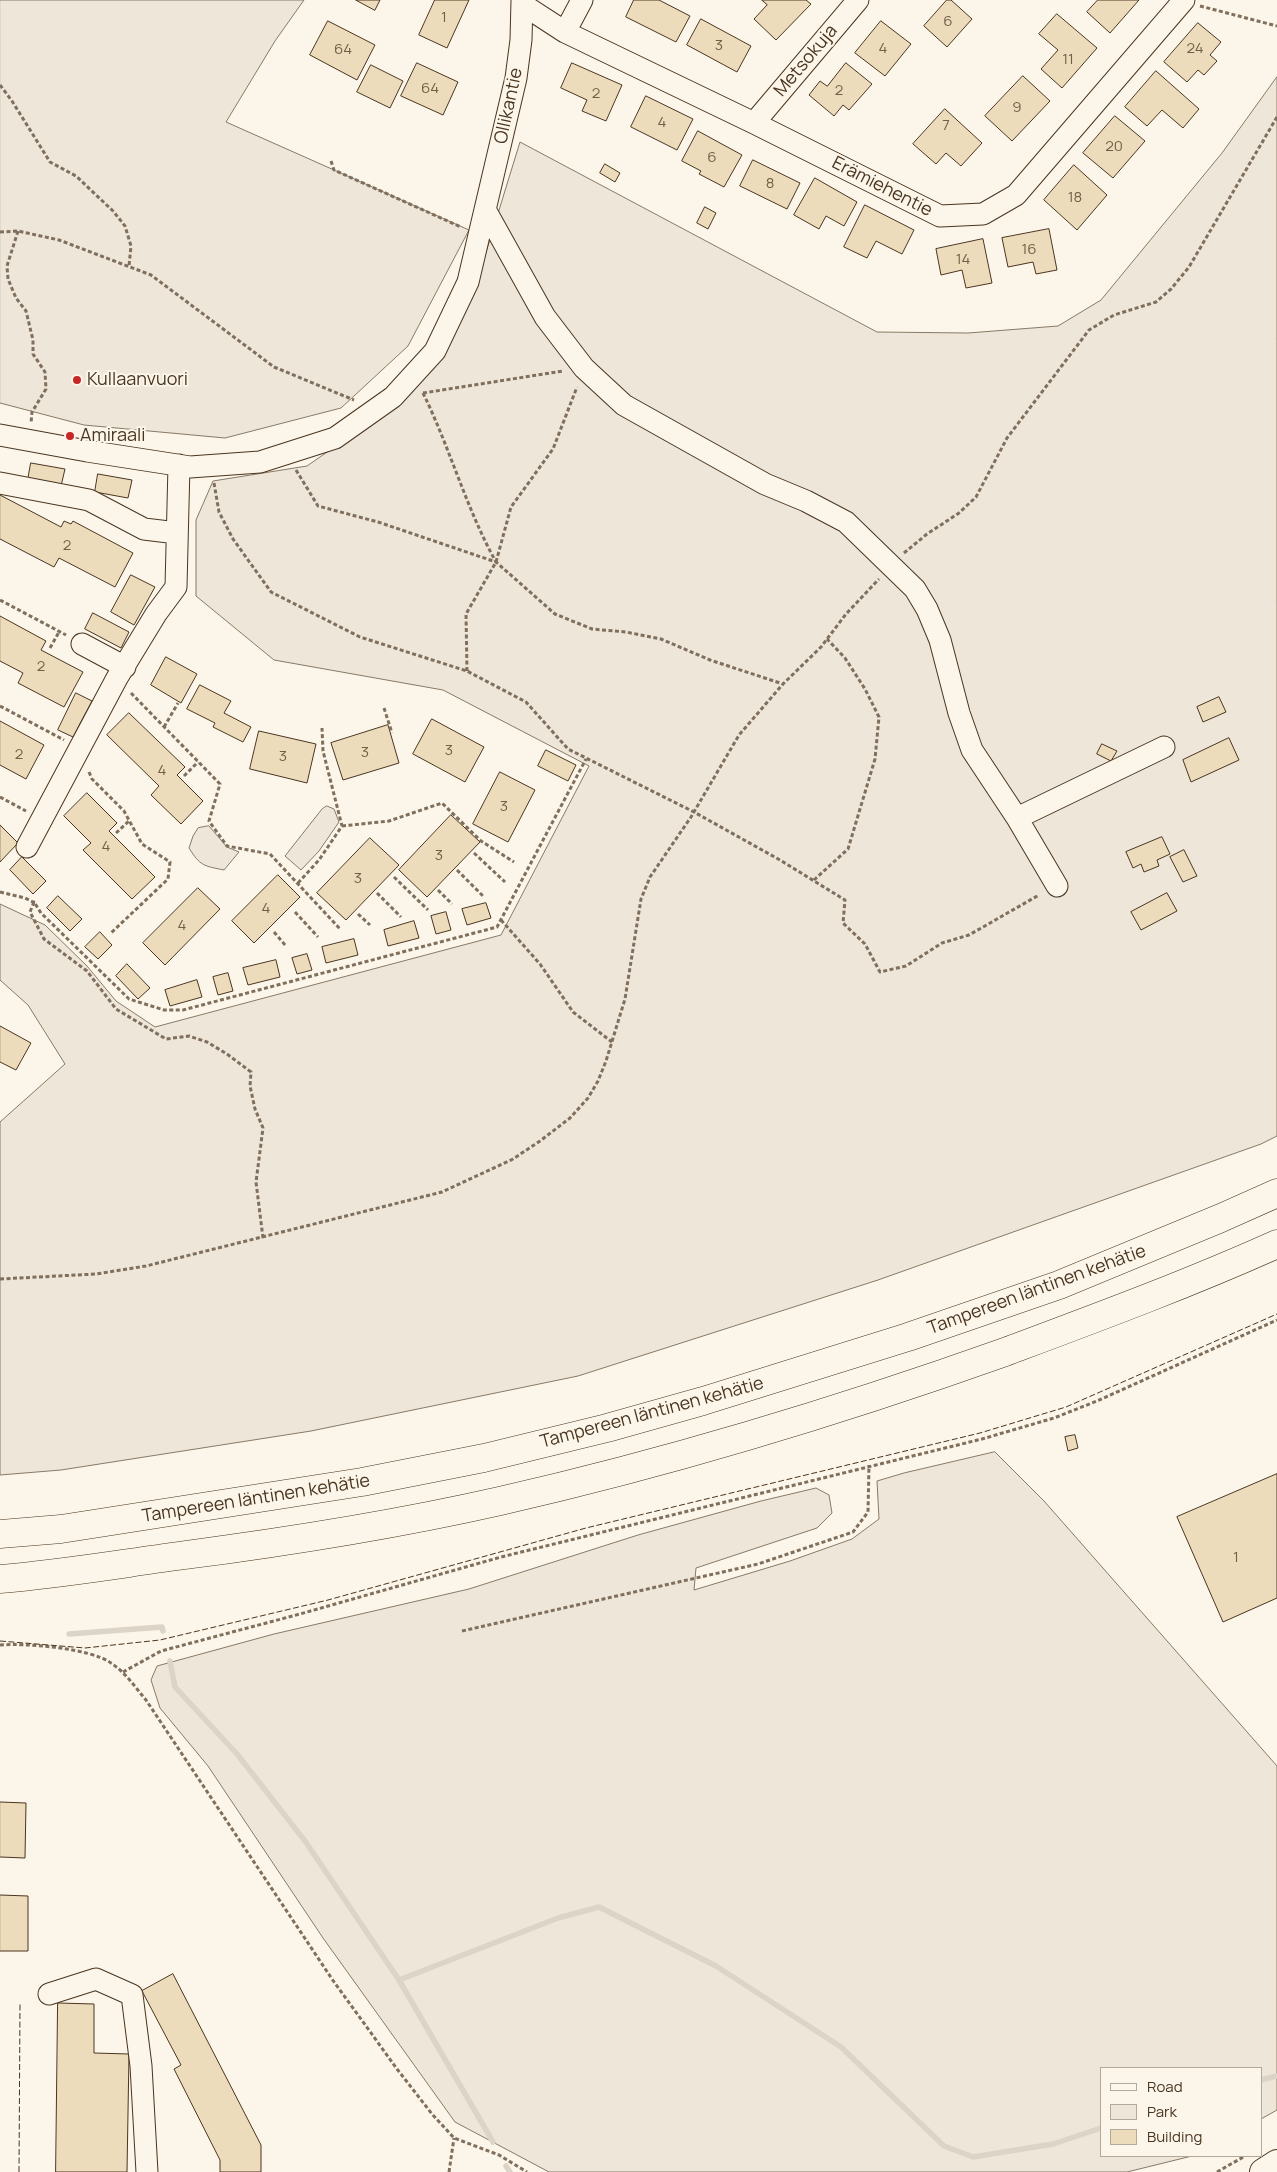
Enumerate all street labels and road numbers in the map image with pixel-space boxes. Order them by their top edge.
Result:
street label: Metsokuja [770,21,842,101]
street label: Ollikantie [490,66,528,146]
street label: Erämiehentie [828,152,936,222]
street label: Tampereen läntinen kehätie [925,1240,1149,1340]
street label: Tampereen läntinen kehätie [538,1373,766,1453]
street label: Tampereen läntinen kehätie [140,1470,372,1528]

